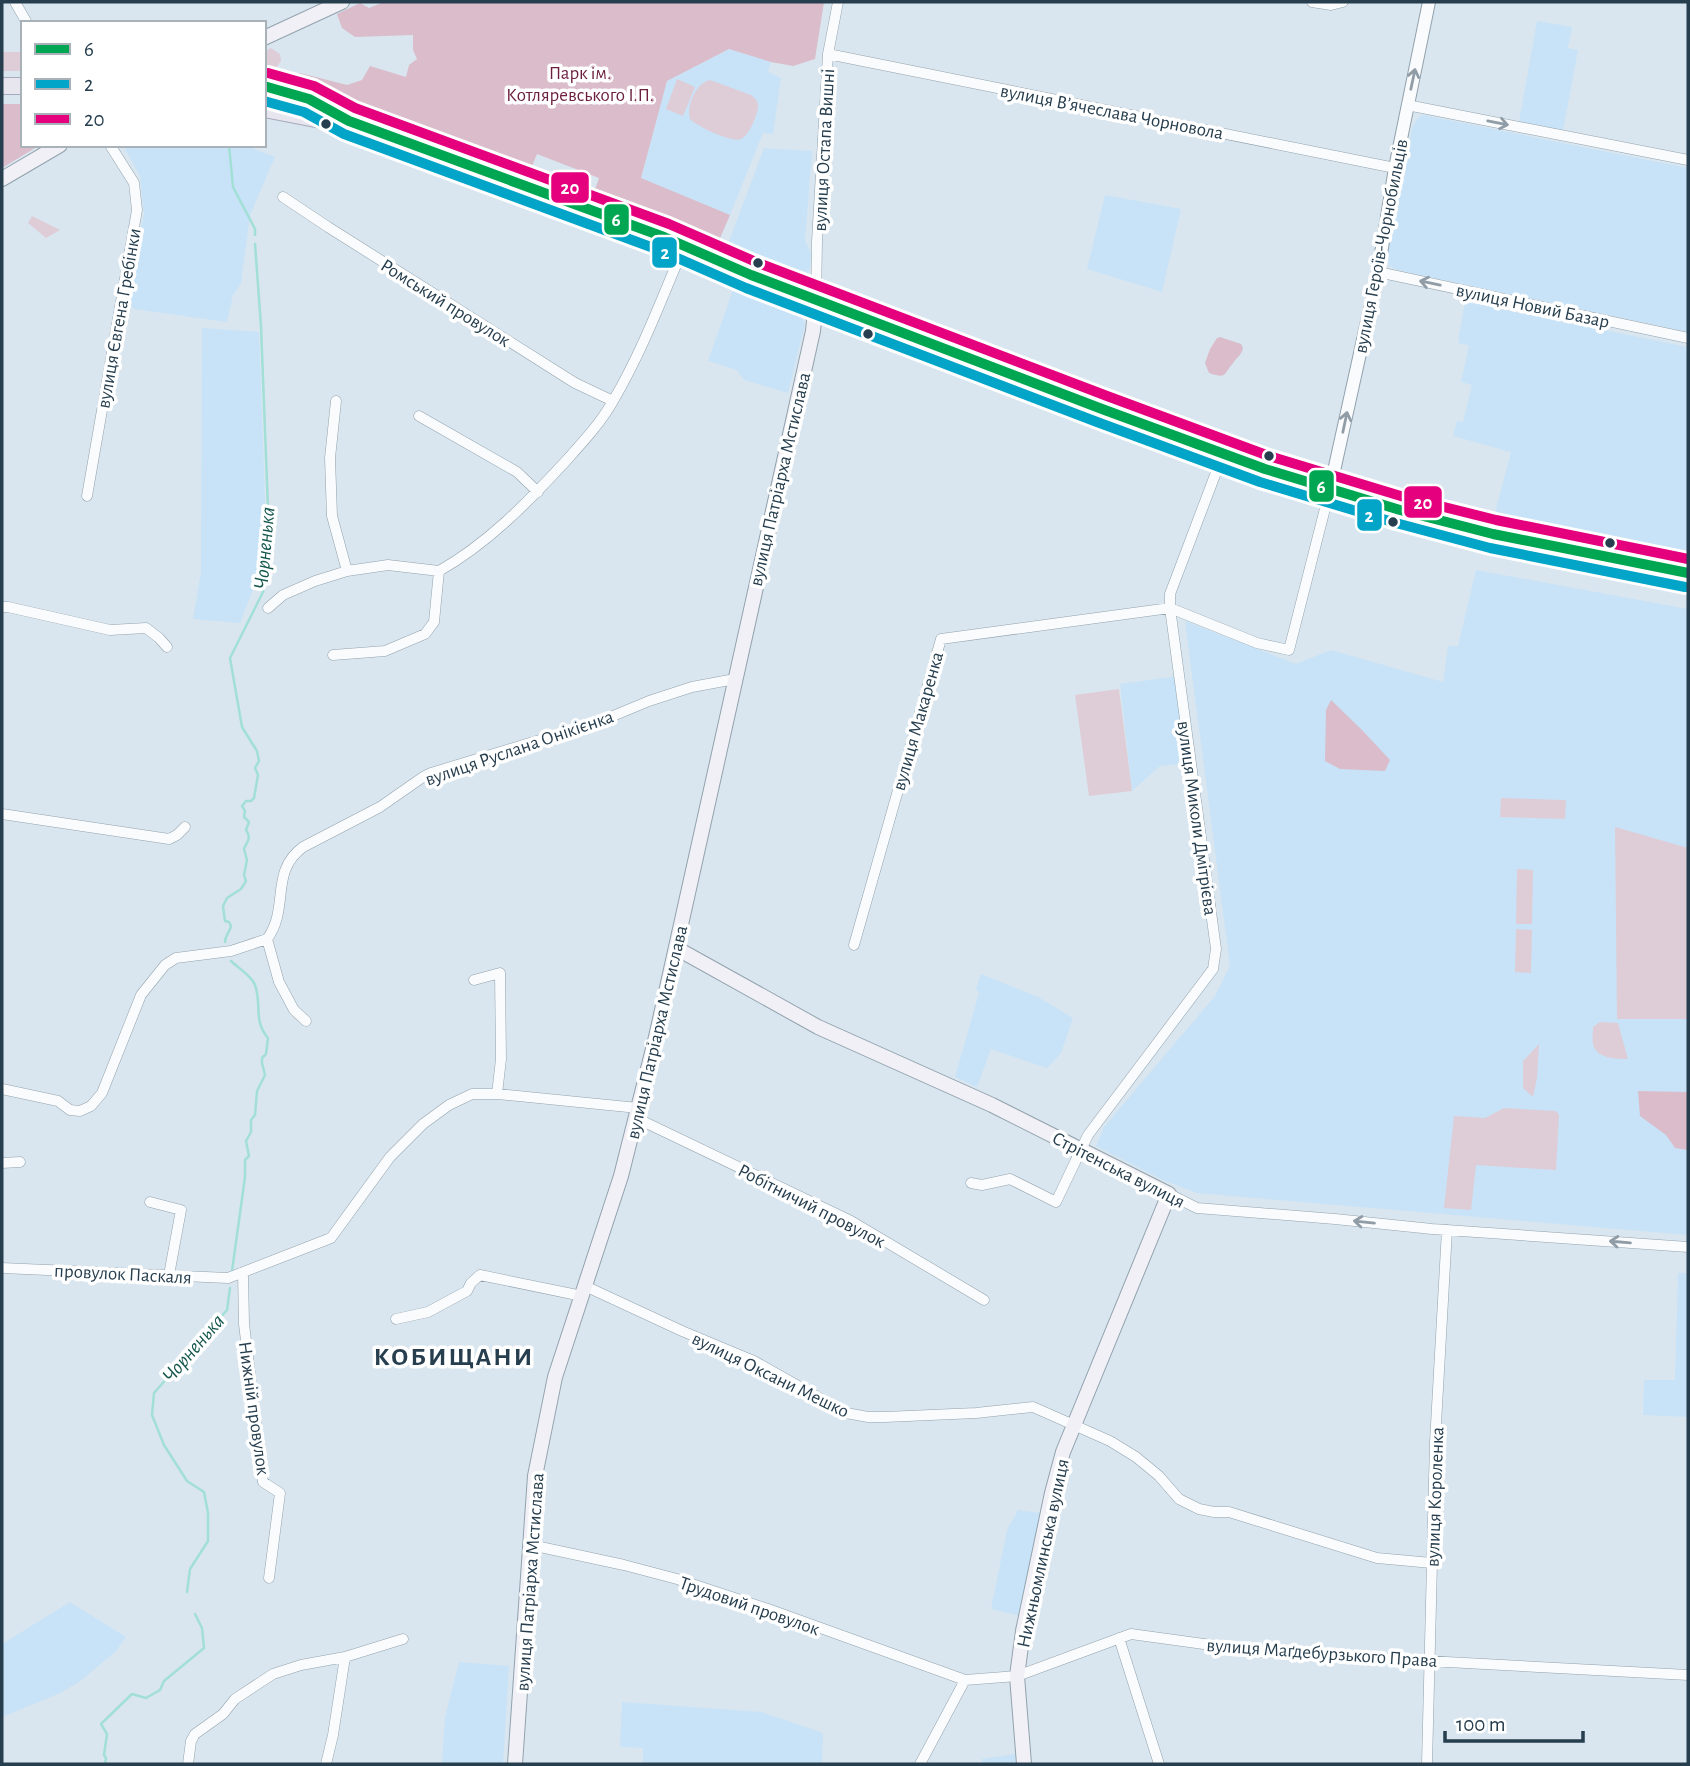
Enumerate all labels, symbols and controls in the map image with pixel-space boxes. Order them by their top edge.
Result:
legend [21,21,266,147]
text: 6 [84,39,94,60]
park label: Парк ім. Котляревського І.П. [506,64,654,105]
street label: вулиця Остапа Вишні [811,68,838,232]
one-way arrow [1406,68,1420,91]
text: 2 [84,74,94,95]
street label: вулиця Вʼячеслава Чорновола [999,81,1225,144]
text: 20 [84,109,105,130]
unlabelled marker [319,117,333,131]
one-way arrow [1486,117,1509,130]
street label: вулиця Героїв-Чорнобильців [1351,137,1412,355]
line badge: 20 [550,171,590,204]
text: 20 [561,179,580,198]
line badge: 6 [603,203,630,236]
text: 6 [611,211,621,230]
street label: вулиця Євгена Гребінки [94,227,145,410]
line badge: 2 [651,236,678,269]
text: 2 [661,244,670,263]
street label: Ромський провулок [377,256,514,351]
unlabelled marker [751,256,765,270]
one-way arrow [1419,276,1442,290]
street label: вулиця Новий Базар [1454,281,1611,332]
unlabelled marker [861,327,875,341]
street label: вулиця Патріарха Мстислава [747,370,814,588]
one-way arrow [1339,411,1353,434]
unlabelled marker [1262,449,1276,463]
line badge: 6 [1308,469,1335,503]
text: 6 [1316,478,1326,497]
line badge: 20 [1403,485,1443,519]
text: 20 [1414,494,1433,513]
line badge: 2 [1356,498,1383,532]
water label: Чорненька [250,506,280,590]
text: 2 [1365,507,1374,526]
unlabelled marker [1386,515,1400,529]
unlabelled marker [1603,536,1617,550]
street label: вулиця Макаренка [890,650,947,793]
street label: вулиця Руслана Онікієнка [423,707,616,790]
street label: вулиця Миколи Дмітрієва [1173,720,1220,917]
street label: вулиця Патріарха Мстислава [624,923,691,1141]
street label: Стрітенська вулиця [1049,1129,1188,1212]
street label: Робітничий провулок [735,1161,888,1252]
one-way arrow [1353,1215,1376,1228]
one-way arrow [1609,1235,1632,1248]
street label: провулок Паскаля [54,1261,192,1288]
water label: Чорненька [158,1310,229,1387]
street label: вулиця Оксани Мешко [689,1329,852,1422]
street label: Нижній провулок [235,1340,272,1477]
district label: КОБИЩАНИ [374,1344,534,1370]
street label: вулиця Короленка [1424,1426,1447,1567]
street label: Нижньомлинська вулиця [1014,1457,1073,1650]
street label: вулиця Патріарха Мстислава [513,1472,548,1692]
street label: Трудовий провулок [677,1574,822,1639]
street label: вулиця Маґдебурзького Права [1206,1636,1438,1671]
scale bar [1445,1700,1583,1744]
text: 100 m [1456,1714,1506,1735]

